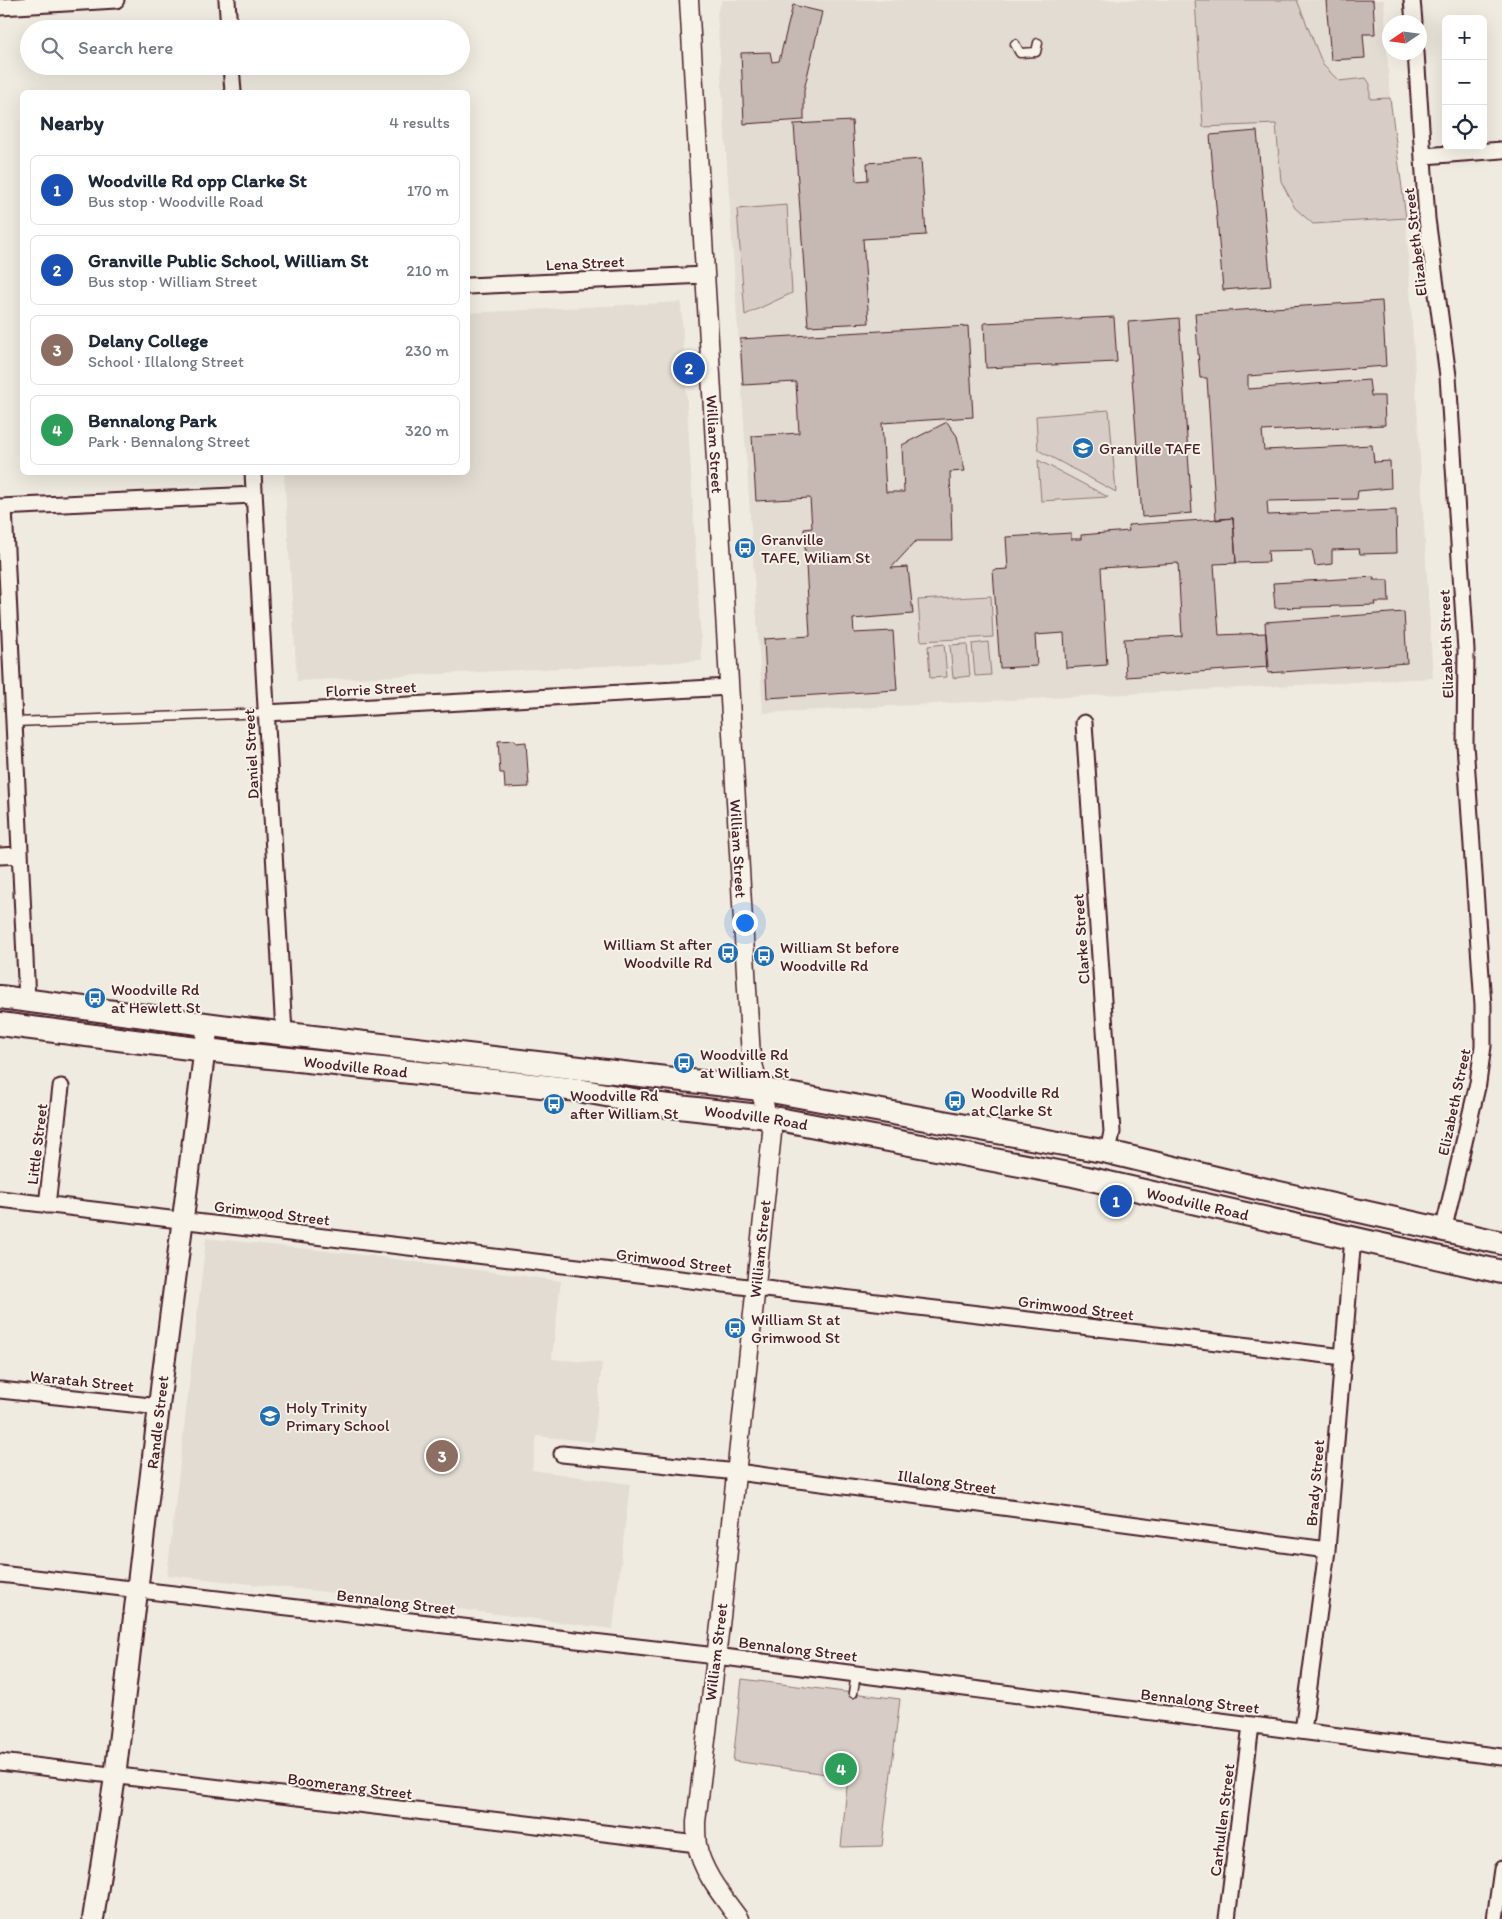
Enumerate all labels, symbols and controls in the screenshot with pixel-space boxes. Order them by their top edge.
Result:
north arrow [1382,15,1427,60]
map controls [1442,15,1487,150]
button: + [1442,15,1487,60]
search box [20,20,470,75]
icon: search [38,34,66,62]
text: Search here [78,36,173,59]
button: − [1442,60,1487,105]
button: locate [1442,105,1487,150]
text: Nearby [40,110,104,135]
text: 4 results [389,113,450,132]
text: Woodville Rd opp Clarke St [88,169,307,192]
text: 1 [53,181,61,200]
text: 170 m [407,181,449,200]
street label: Elizabeth Street [1399,187,1431,297]
text: Bus stop · Woodville Road [88,192,263,211]
text: Granville Public School, William St [88,249,368,272]
street label: Lena Street [545,251,625,275]
text: 2 [53,261,61,280]
text: 210 m [406,261,449,280]
text: Bus stop · William Street [88,272,257,291]
text: Delany College [88,329,208,352]
text: 3 [53,341,61,360]
text: 230 m [405,341,449,360]
pin: 2 [673,349,705,387]
text: School · Illalong Street [88,352,244,371]
street label: William Street [703,394,727,494]
text: Bennalong Park [88,409,217,432]
text: 4 [52,421,62,440]
text: 320 m [405,421,449,440]
text: Park · Bennalong Street [88,432,250,451]
school or university icon: Granville TAFE [1071,436,1095,460]
place label: Granville TAFE [1099,439,1201,458]
place label: Granville TAFE, Wiliam St [761,530,870,567]
bus stop icon: Granville TAFE, Wiliam St [733,536,757,560]
street label: Elizabeth Street [1435,589,1457,699]
street label: Florrie Street [325,677,417,701]
street label: Daniel Street [239,708,263,800]
street label: William Street [726,799,751,898]
street label: Clarke Street [1068,893,1094,985]
your location [732,910,758,936]
place label: William St after Woodville Rd [603,935,712,972]
place label: William St before Woodville Rd [780,938,899,975]
bus stop icon: William St after Woodville Rd [716,941,740,965]
bus stop icon: William St before Woodville Rd [752,944,776,968]
place label: Woodville Rd at Hewlett St [111,980,201,1017]
bus stop icon: Woodville Rd at Hewlett St [83,986,107,1010]
place label: Woodville Rd at William St [700,1045,789,1082]
street label: Elizabeth Street [1433,1047,1475,1157]
street label: Woodville Road [302,1051,409,1081]
bus stop icon: Woodville Rd at William St [672,1051,696,1075]
place label: Woodville Rd at Clarke St [971,1083,1060,1120]
place label: Woodville Rd after William St [570,1086,678,1123]
bus stop icon: Woodville Rd at Clarke St [943,1089,967,1113]
bus stop icon: Woodville Rd after William St [542,1092,566,1116]
street label: Woodville Road [703,1100,810,1134]
street label: Little Street [23,1102,51,1186]
pin: 1 [1100,1182,1132,1220]
street label: Woodville Road [1144,1182,1251,1224]
street label: Grimwood Street [213,1196,331,1230]
street label: William Street [745,1199,775,1299]
street label: Grimwood Street [615,1244,733,1278]
street label: Grimwood Street [1017,1291,1135,1325]
place label: William St at Grimwood St [751,1310,840,1347]
bus stop icon: William St at Grimwood St [723,1316,747,1340]
street label: Waratah Street [29,1366,135,1396]
street label: Randle Street [142,1374,172,1470]
place label: Holy Trinity Primary School [286,1398,390,1435]
school or university icon: Holy Trinity Primary School [258,1404,282,1428]
pin: 3 [426,1437,458,1475]
street label: Brady Street [1302,1439,1328,1527]
street label: Illalong Street [896,1466,998,1498]
street label: Bennalong Street [336,1585,456,1619]
street label: William Street [701,1602,731,1702]
street label: Bennalong Street [738,1632,858,1666]
street label: Bennalong Street [1140,1684,1260,1718]
pin: 4 [825,1750,857,1788]
street label: Carhullen Street [1206,1763,1238,1877]
street label: Boomerang Street [286,1769,414,1803]

